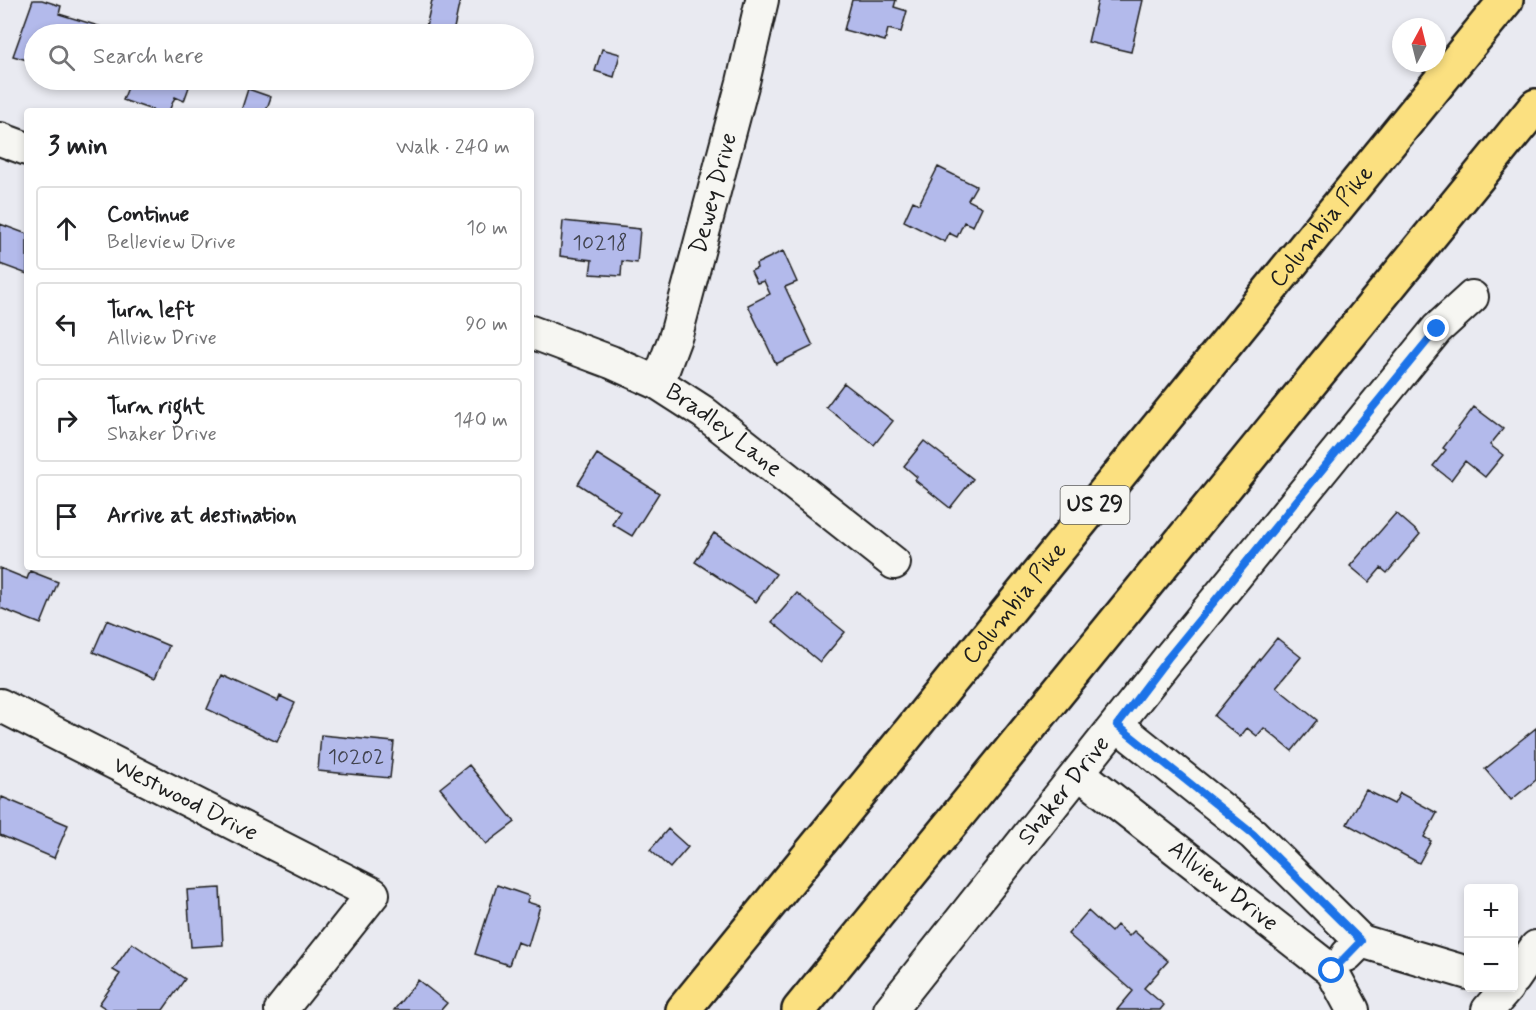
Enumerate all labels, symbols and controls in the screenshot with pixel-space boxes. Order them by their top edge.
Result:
north arrow [1392,18,1446,72]
search box [24,24,534,90]
icon: search [45,41,78,74]
text: Search here [93,43,204,71]
street label: Dewey Drive [683,129,744,257]
text: 3 min [48,130,108,164]
text: Walk · 240 m [396,134,510,161]
street label: Columbia Pike [1262,158,1381,294]
text: Continue [107,201,189,229]
icon: ahead [50,212,83,245]
text: 10 m [466,215,508,242]
text: Belleview Drive [107,229,236,256]
house number: 10218 [573,229,627,257]
text: Turn left [107,297,195,325]
icon: left [50,308,83,341]
text: 90 m [465,311,508,338]
route end [1423,315,1449,341]
text: Allview Drive [107,325,217,352]
street label: Bradley Lane [659,376,789,484]
text: Turn right [107,393,205,421]
icon: right [50,404,83,437]
text: 140 m [454,407,508,434]
text: Shaker Drive [107,421,217,448]
road number: US 29 [1060,486,1130,524]
icon: arrive [50,500,83,533]
text: Arrive at destination [107,502,297,530]
street label: Columbia Pike [955,535,1074,671]
street label: Shaker Drive [1011,729,1117,852]
house number: 10202 [328,743,384,771]
street label: Westwood Drive [108,749,263,849]
street label: Allview Drive [1162,833,1285,939]
map controls [1464,884,1518,992]
button: + [1464,884,1518,938]
button: − [1464,938,1518,992]
route start [1318,957,1344,983]

